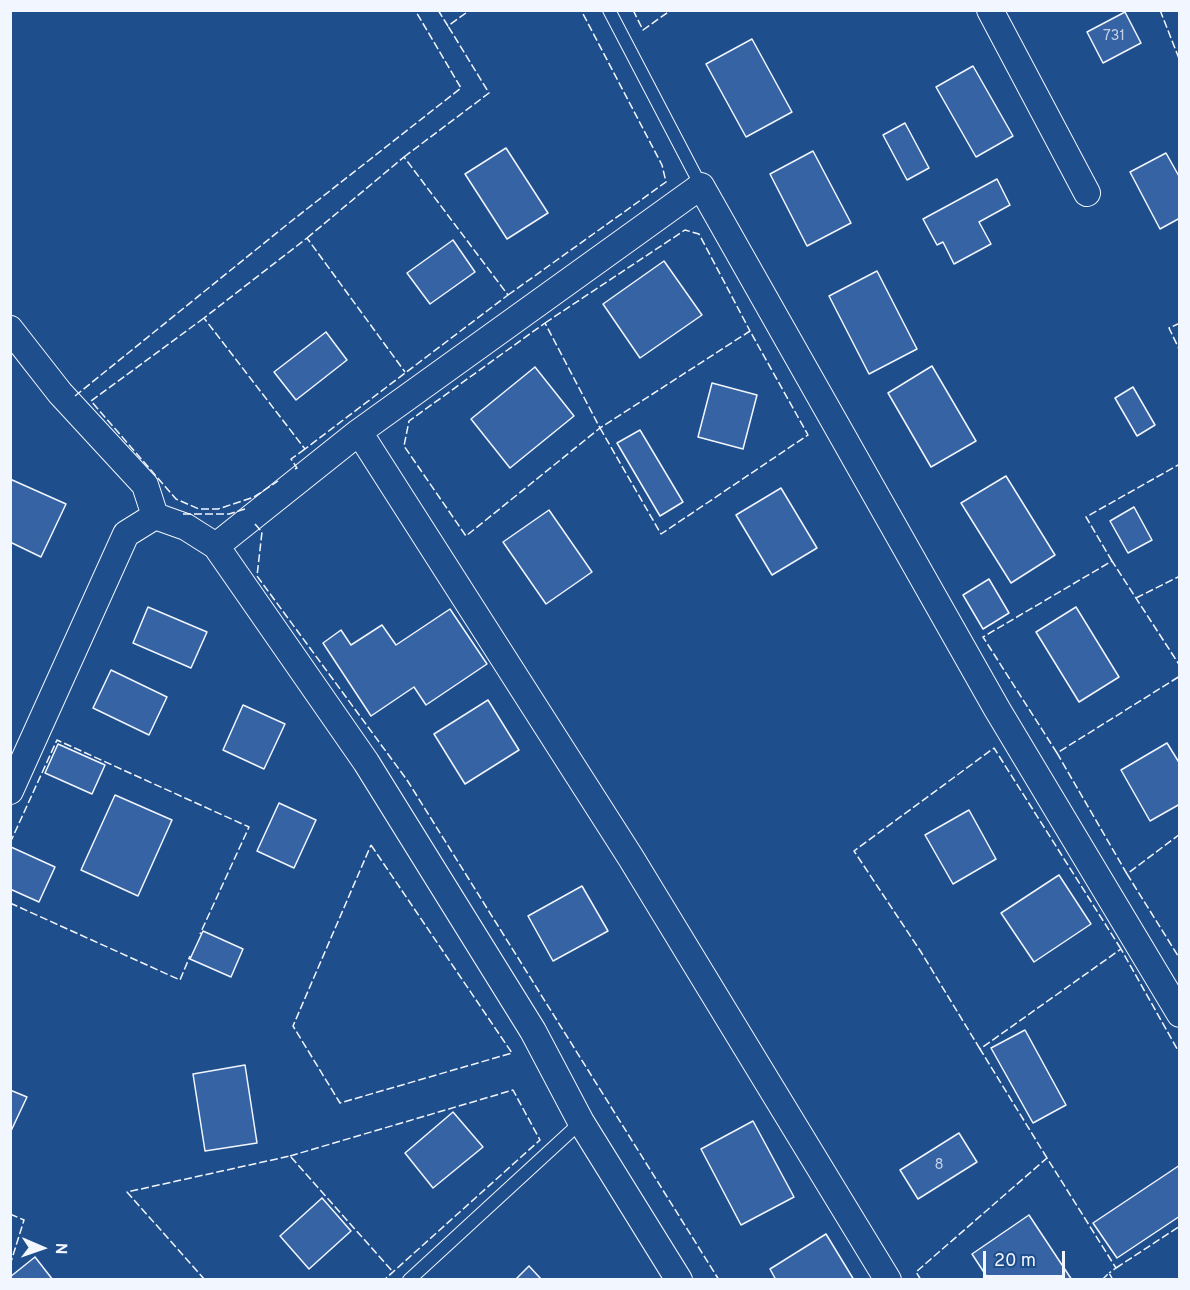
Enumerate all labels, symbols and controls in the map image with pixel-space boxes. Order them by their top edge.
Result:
house number: 731 [1103,28,1125,46]
house number: 8 [934,1157,944,1175]
north arrow [12,1218,72,1278]
scale bar [986,1239,1068,1277]
text: N [50,1243,70,1255]
text: 20 m [994,1250,1036,1273]

